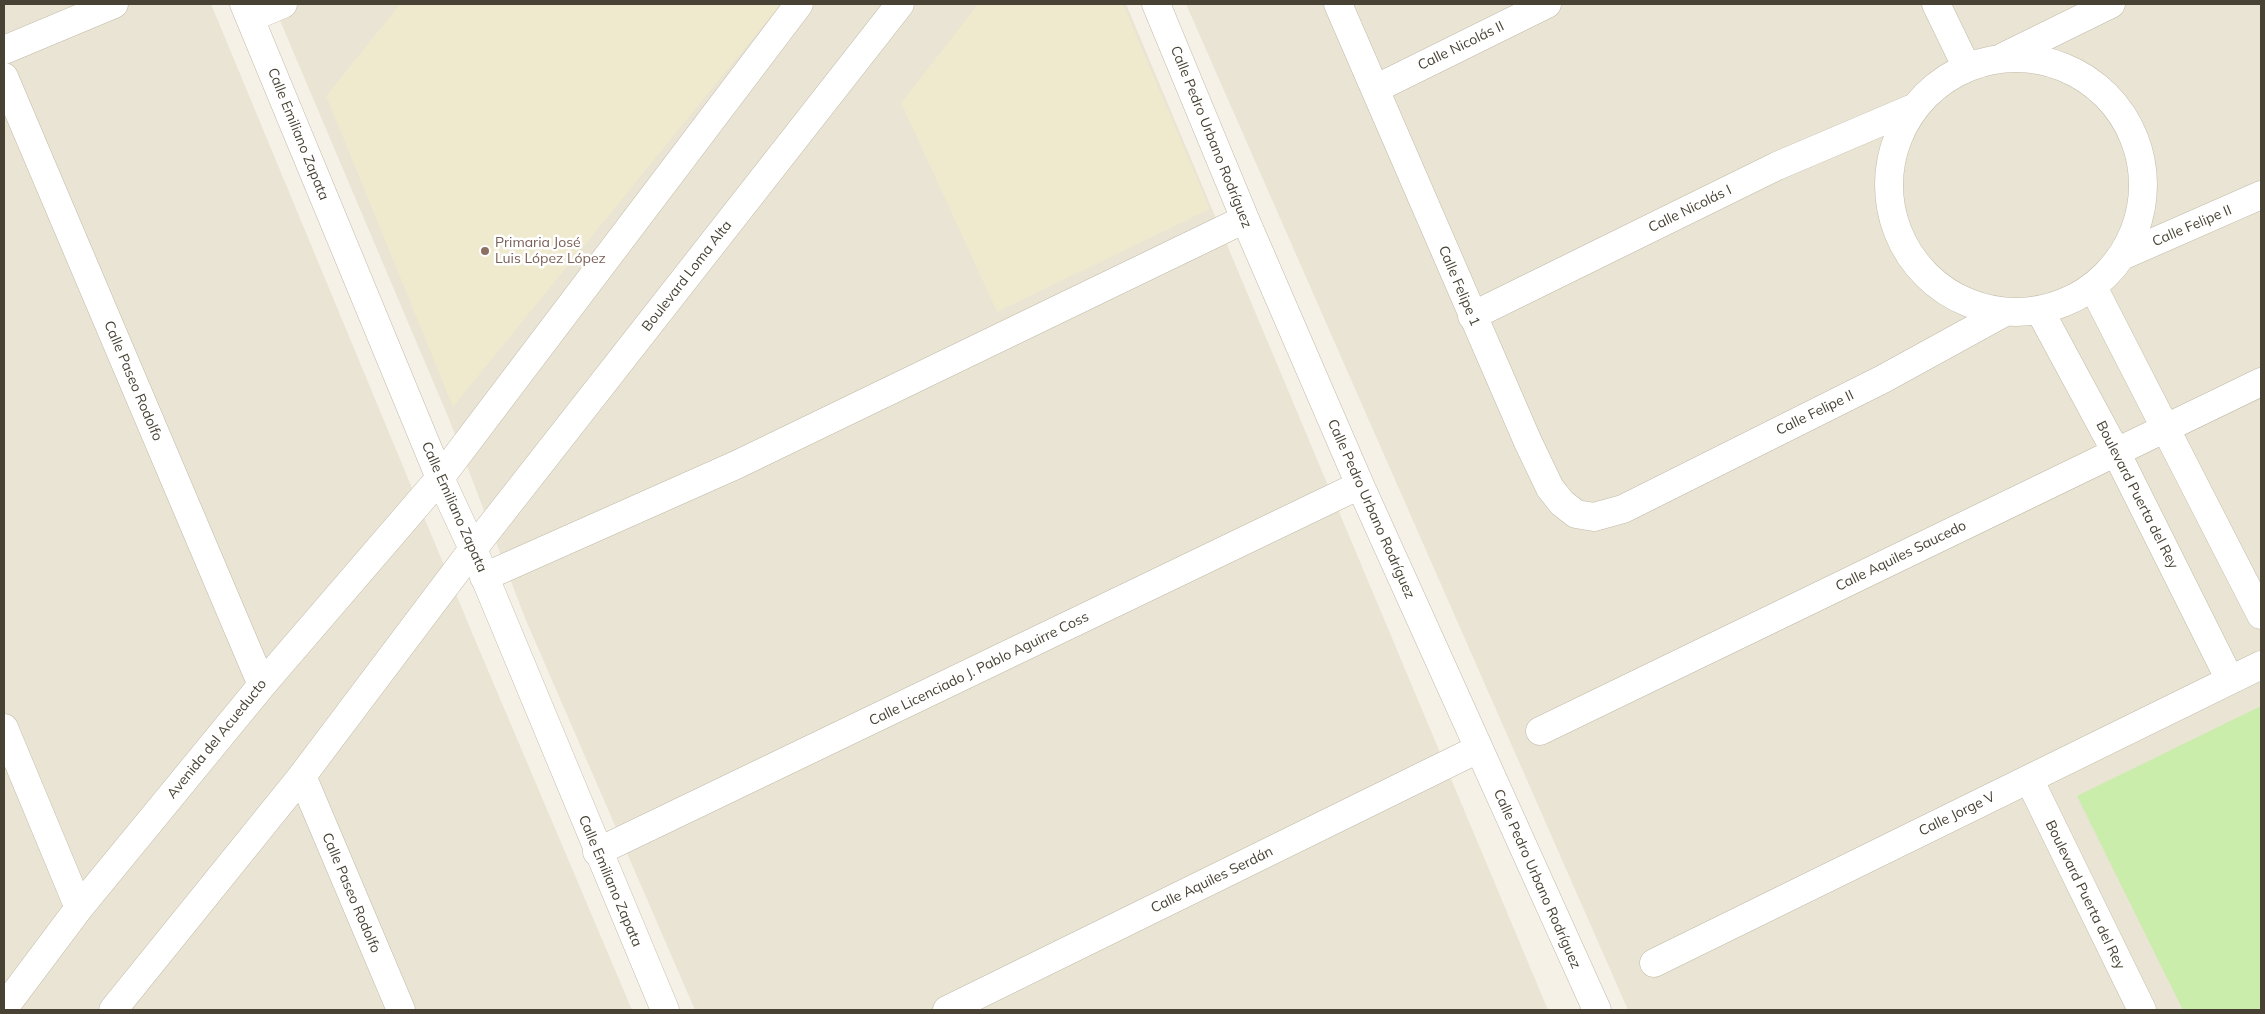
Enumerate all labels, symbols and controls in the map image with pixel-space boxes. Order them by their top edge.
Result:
street label: Calle Nicolás II [1415,18,1507,74]
street label: Calle Pedro Urbano Rodríguez [1167,44,1255,230]
street label: Calle Emiliano Zapata [264,65,332,203]
street label: Calle Nicolás I [1646,182,1734,236]
street label: Calle Felipe II [2150,202,2234,250]
street label: Boulevard Loma Alta [639,217,735,335]
place label: Primaria José Luis López López [495,235,606,268]
street label: Calle Felipe 1 [1435,243,1483,329]
marker: Primaria José Luis López López [479,245,491,257]
street label: Calle Paseo Rodolfo [100,318,166,444]
street label: Calle Felipe II [1773,387,1857,439]
street label: Calle Pedro Urbano Rodríguez [1324,417,1418,601]
street label: Boulevard Puerta del Rey [2092,418,2182,572]
street label: Calle Emiliano Zapata [418,439,490,575]
street label: Calle Aquiles Saucedo [1833,517,1969,595]
street label: Calle Licenciado J. Pablo Aguirre Coss [866,608,1092,730]
street label: Avenida del Acueducto [164,676,270,802]
street label: Calle Pedro Urbano Rodríguez [1490,787,1584,971]
street label: Calle Jorge V [1916,788,1998,840]
street label: Calle Emiliano Zapata [575,813,645,949]
street label: Boulevard Puerta del Rey [2042,818,2128,972]
street label: Calle Paseo Rodolfo [318,830,384,956]
street label: Calle Aquiles Serdán [1148,843,1276,917]

